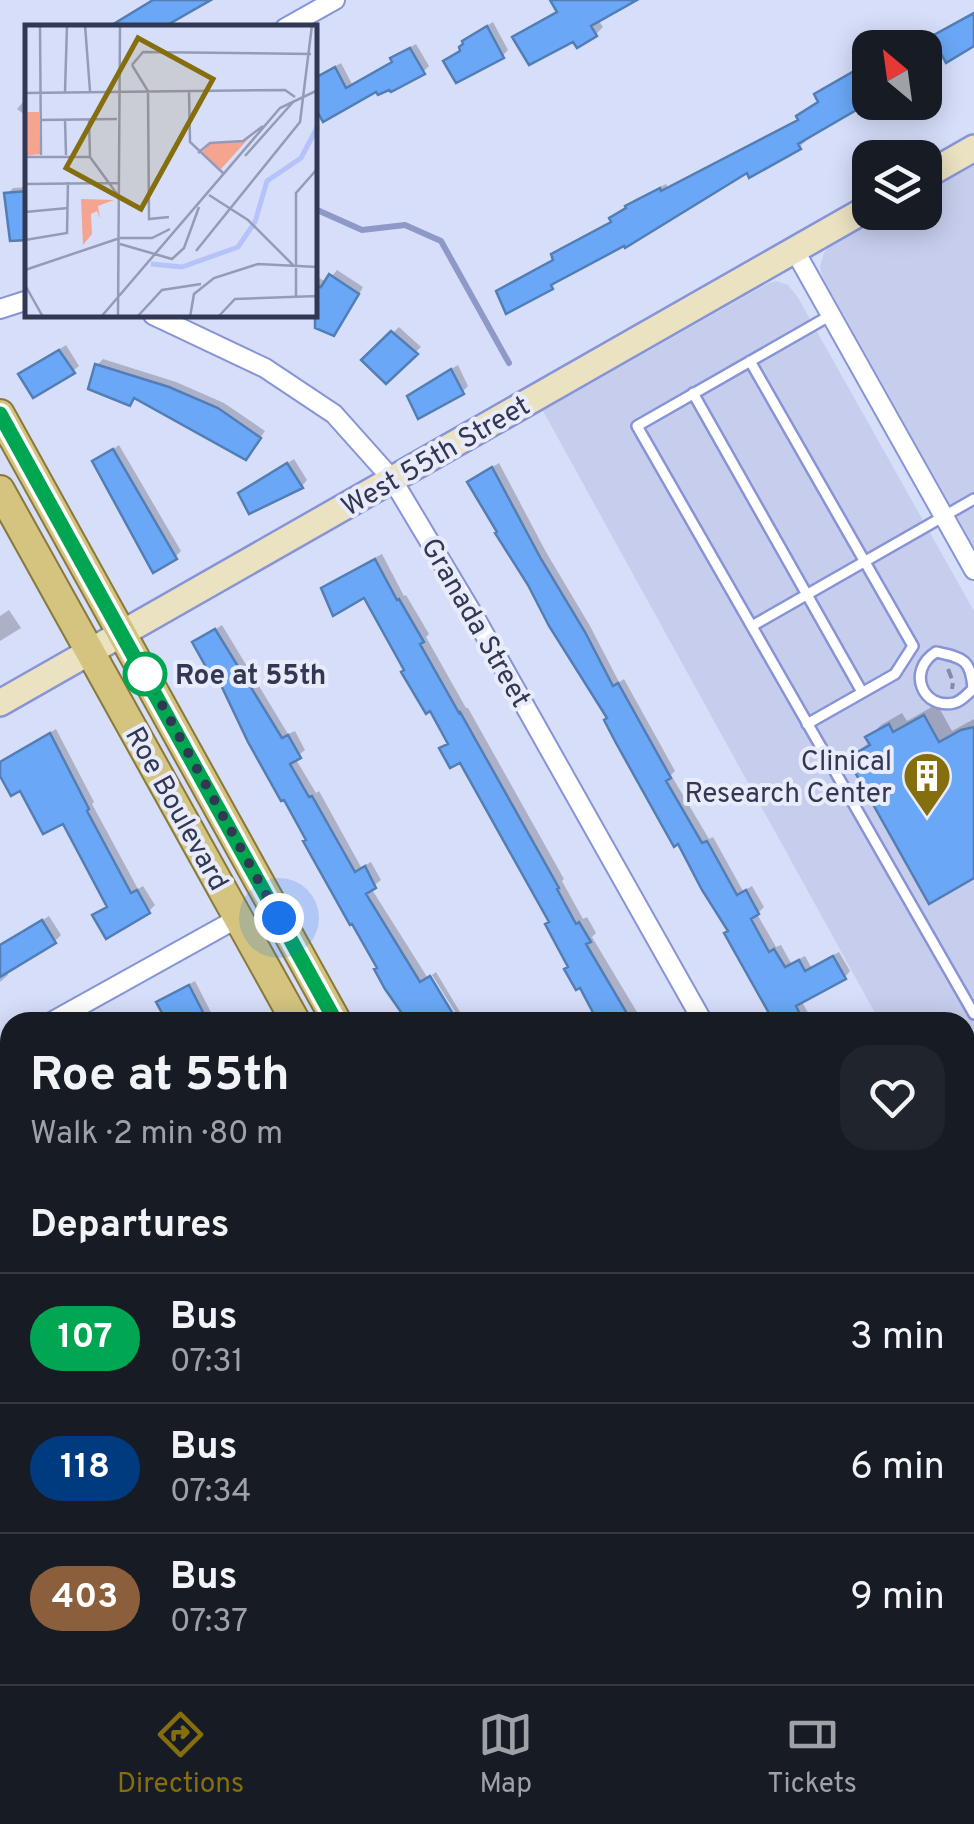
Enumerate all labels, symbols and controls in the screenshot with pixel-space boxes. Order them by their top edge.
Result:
inset map [25,25,318,318]
north arrow [852,30,942,120]
map controls [852,30,942,230]
button: layers [852,140,942,230]
street label: West 55th Street [336,389,537,526]
street label: Granada Street [411,532,537,715]
marker: Roe at 55th [124,653,166,695]
place label: Roe at 55th [175,659,326,695]
street label: Roe Boulevard [115,721,235,898]
place label: Clinical Research Center [684,745,892,813]
building icon: Clinical Research Center [901,750,953,818]
your location [254,893,304,943]
button: heart [840,1045,945,1150]
text: Roe at 55th [30,1047,290,1107]
text: Walk · 2 min · 80 m [30,1115,283,1155]
text: Departures [30,1202,230,1251]
text: Bus [170,1294,237,1343]
text: 3 min [850,1314,945,1363]
text: 107 [57,1316,113,1360]
text: 07:31 [170,1343,243,1383]
text: Bus [170,1424,237,1473]
text: 6 min [850,1444,945,1493]
text: 118 [60,1446,110,1490]
text: 07:34 [170,1473,251,1513]
text: Bus [170,1554,237,1603]
text: 9 min [850,1574,945,1623]
text: 403 [52,1576,118,1620]
text: 07:37 [170,1603,248,1643]
tab: Directions [117,1707,244,1803]
tab: Map [478,1707,533,1803]
tab: Tickets [767,1707,857,1803]

